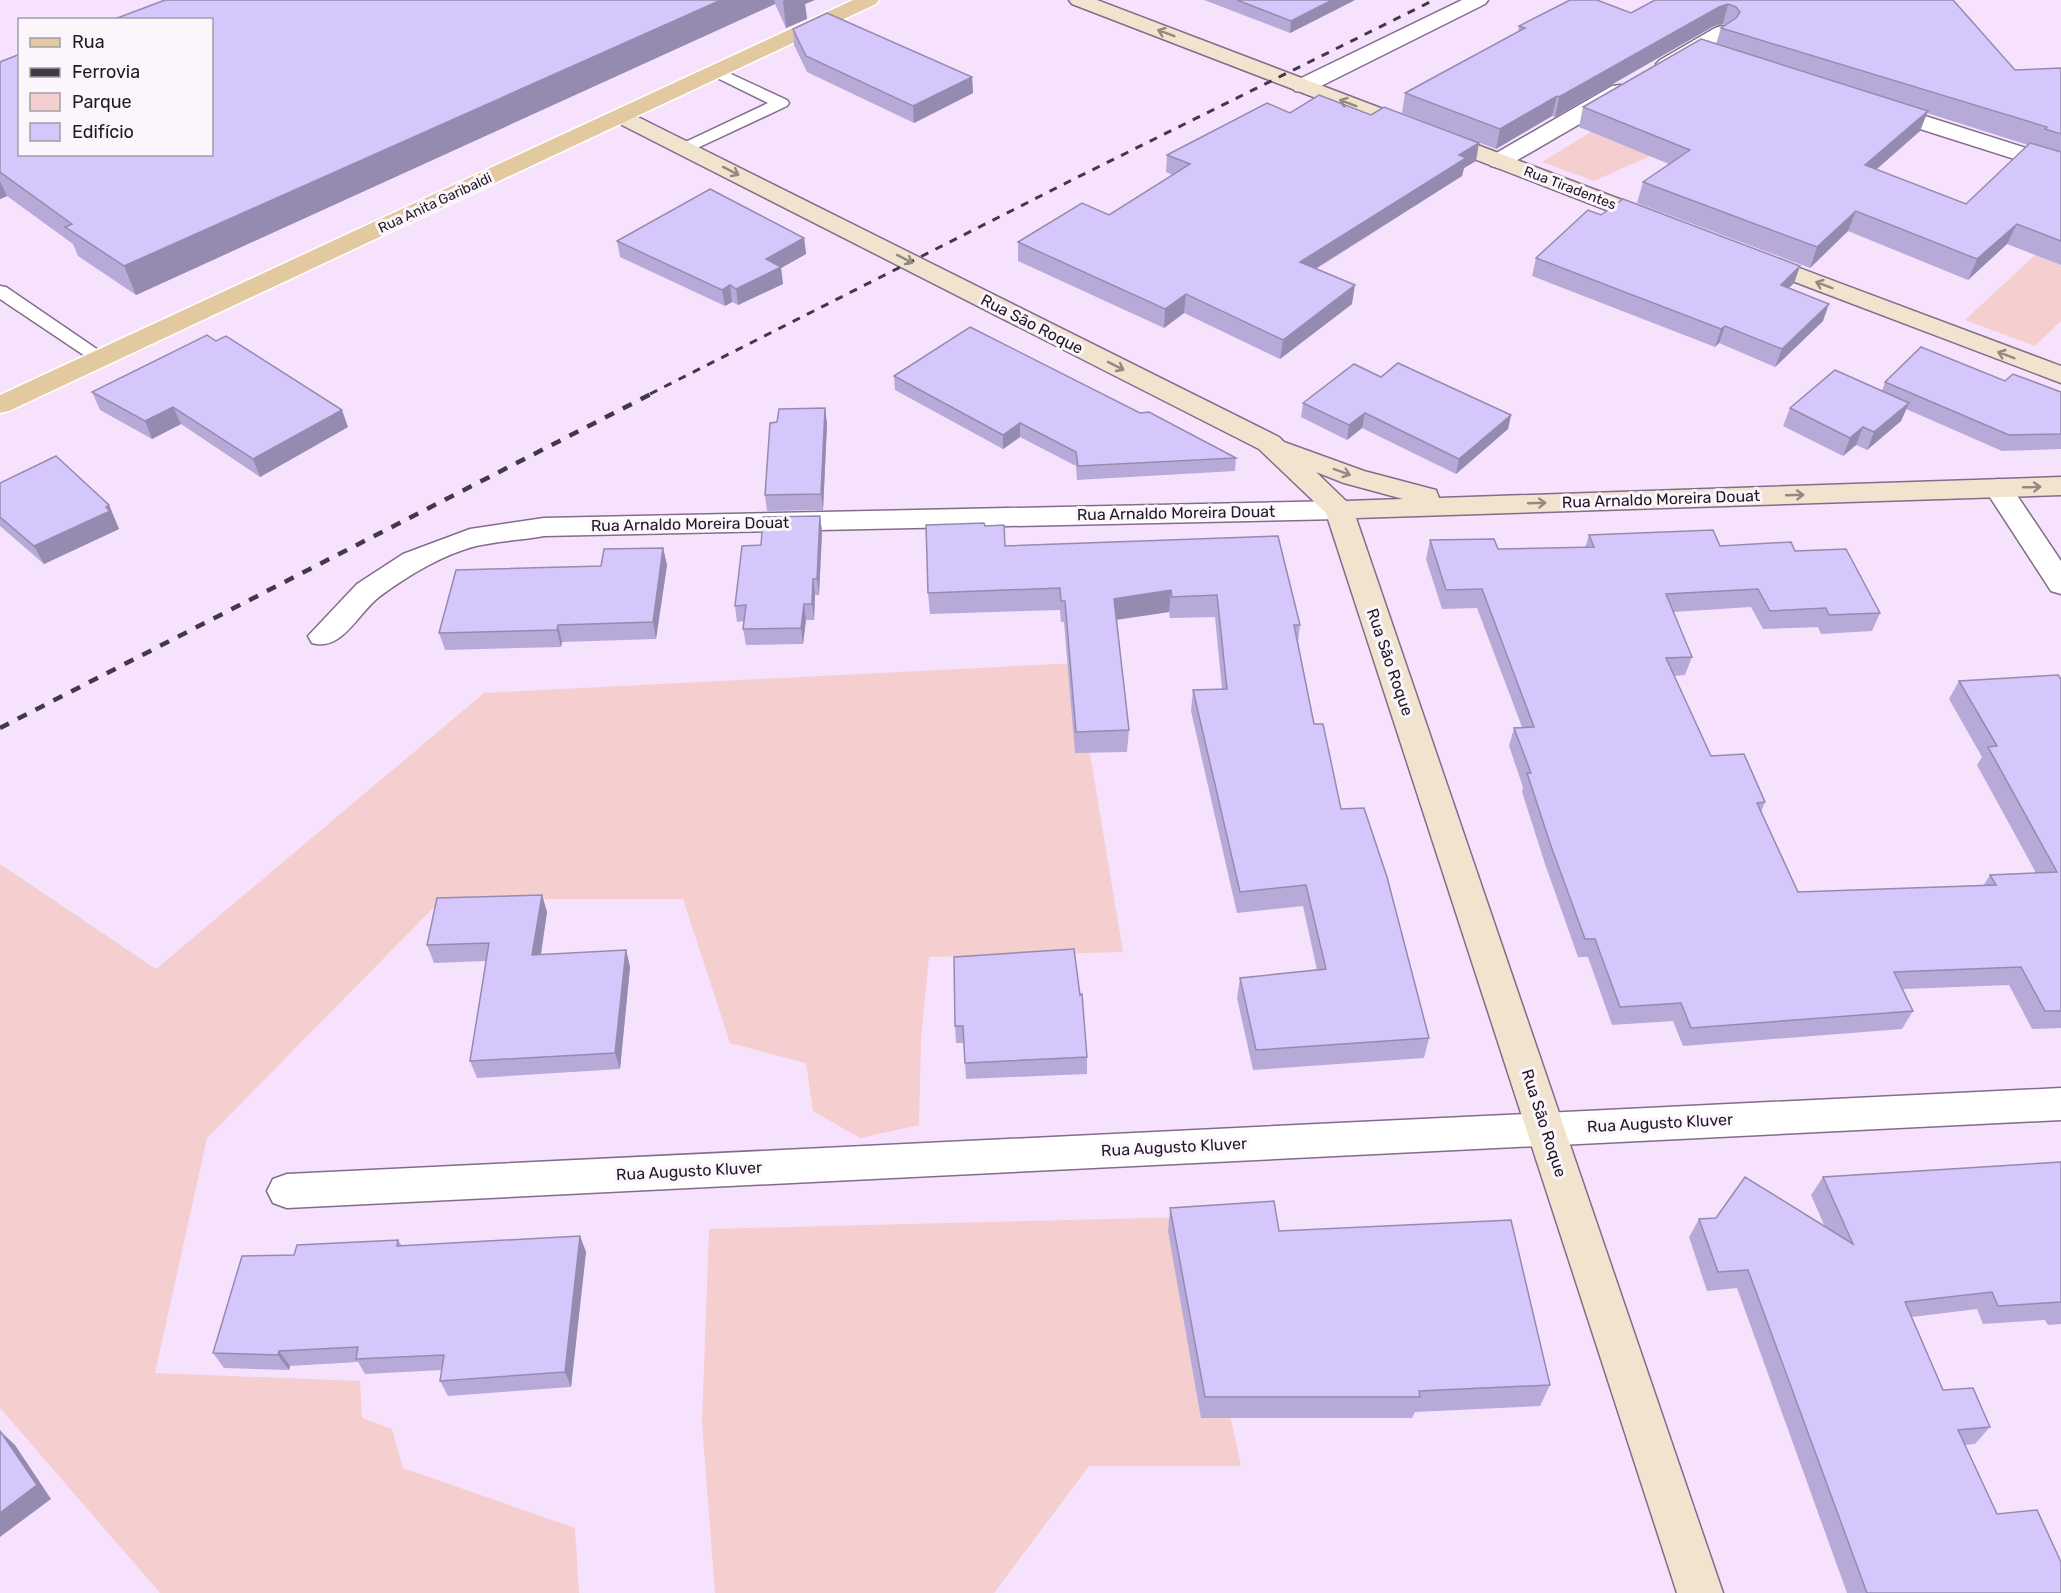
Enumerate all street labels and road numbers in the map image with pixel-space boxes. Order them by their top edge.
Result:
street label: Rua Tiradentes [1521,163,1619,213]
street label: Rua Anita Garibaldi [375,169,495,237]
street label: Rua São Roque [978,290,1086,358]
street label: Rua Arnaldo Moreira Douat [1561,486,1761,512]
street label: Rua Arnaldo Moreira Douat [1077,502,1275,524]
street label: Rua Arnaldo Moreira Douat [591,513,789,535]
street label: Rua São Roque [1363,606,1417,718]
street label: Rua São Roque [1518,1067,1570,1179]
street label: Rua Augusto Kluver [1587,1110,1733,1136]
street label: Rua Augusto Kluver [1101,1134,1247,1160]
street label: Rua Augusto Kluver [616,1158,762,1184]

